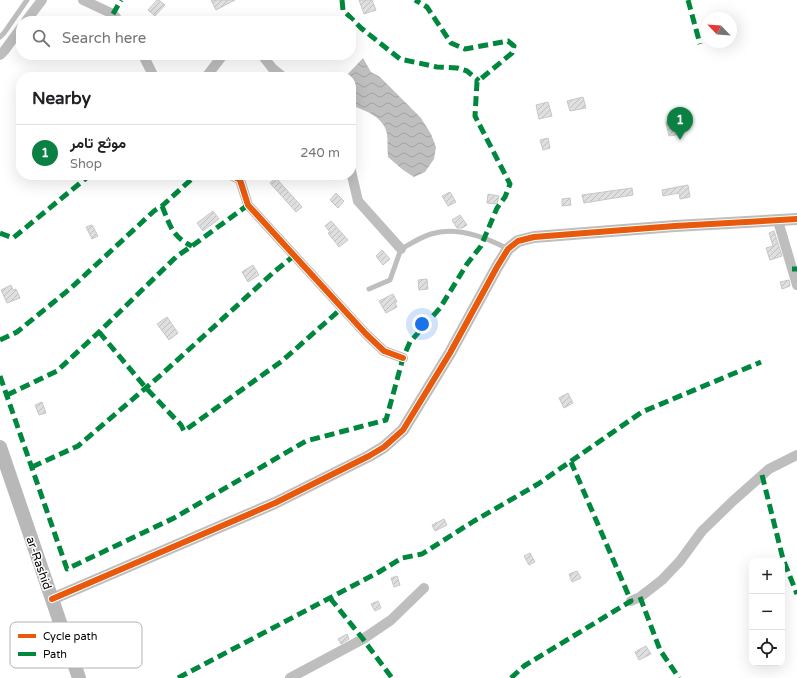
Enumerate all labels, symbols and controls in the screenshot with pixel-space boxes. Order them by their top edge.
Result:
north arrow [701,12,737,48]
search box [16,16,356,60]
icon: search [30,27,52,49]
text: Search here [62,29,146,47]
text: Nearby [32,88,91,109]
pin: 1 [667,107,693,140]
text: موثع تامر [70,134,126,152]
text: 1 [41,145,49,161]
text: 240 m [300,145,340,161]
text: Shop [70,156,102,172]
your location [412,314,432,334]
street label: ar-Rashid [23,535,55,591]
map controls [749,558,785,666]
button: + [749,558,785,594]
button: − [749,594,785,630]
legend [10,622,142,668]
text: Cycle path [43,630,98,643]
button: locate [749,630,785,666]
text: Path [43,648,67,661]

